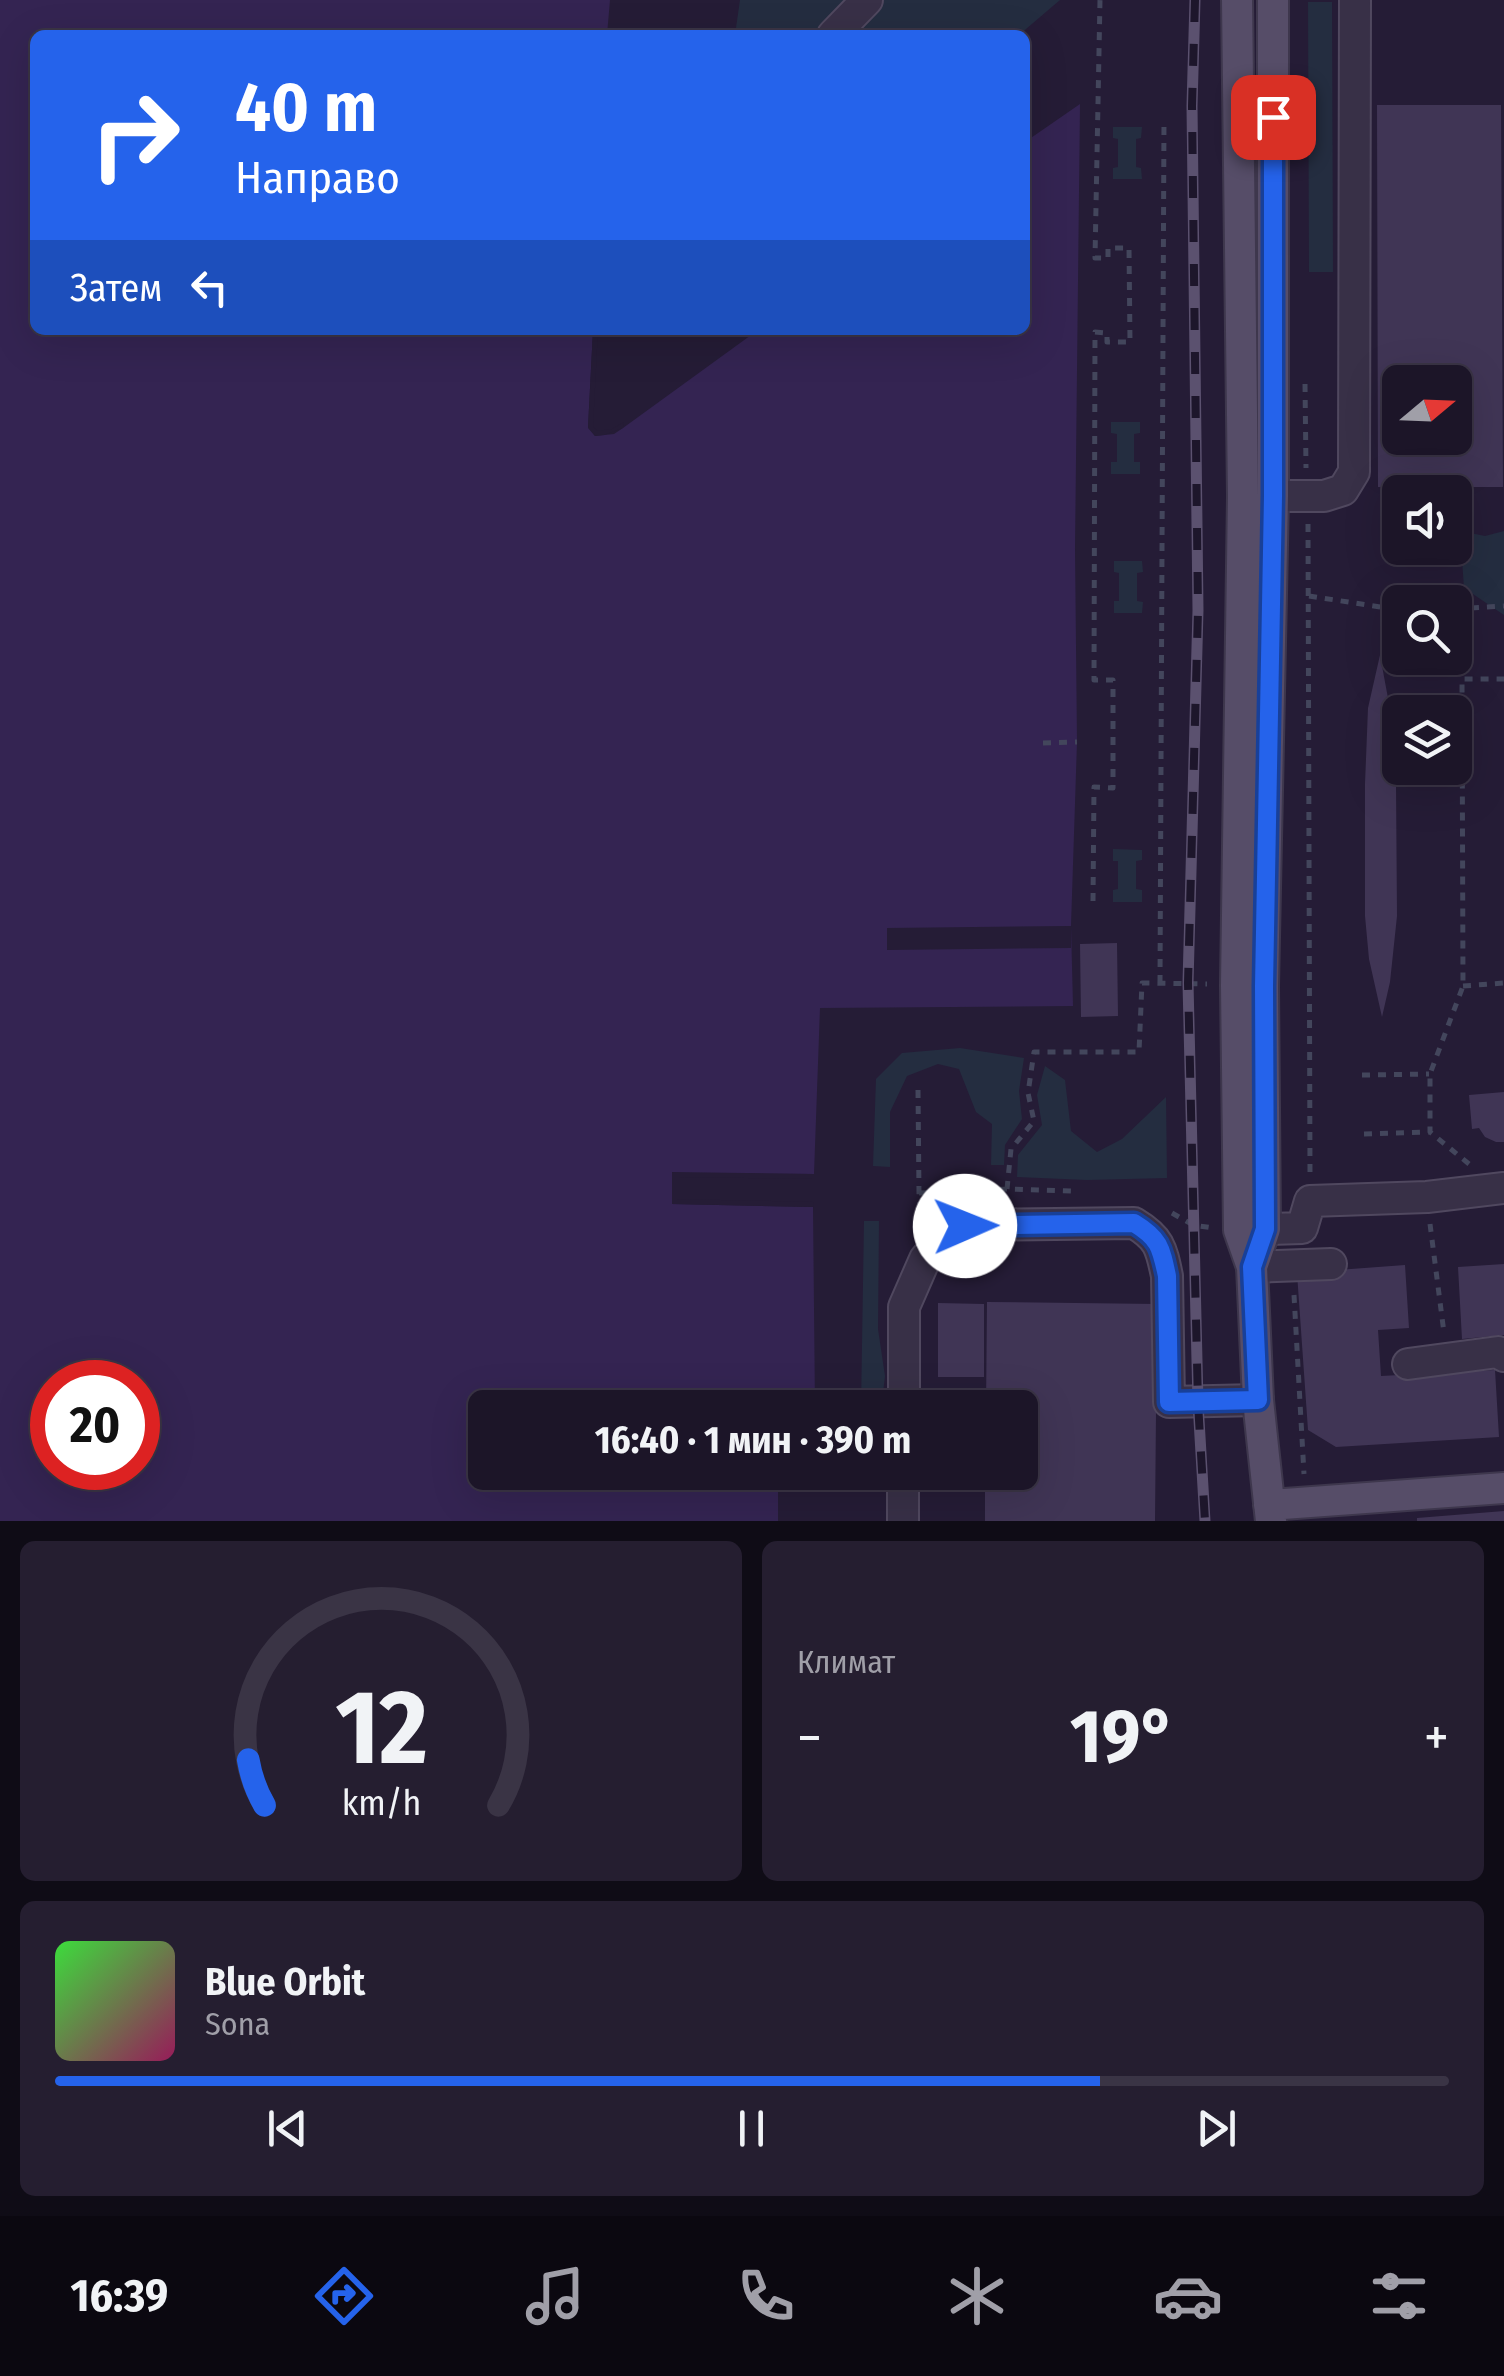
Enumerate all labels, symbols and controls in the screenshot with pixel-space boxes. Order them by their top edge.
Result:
text: 40 m [235,66,377,150]
icon: right [70,70,200,200]
pin [1231,75,1316,160]
icon: arrive [1246,90,1301,145]
text: Направо [235,151,400,205]
icon: left [182,260,237,315]
text: Затем [70,265,162,311]
north arrow [1382,365,1472,455]
map controls [1382,365,1472,785]
button: sound [1382,475,1472,565]
button: search [1382,585,1472,675]
button: layers [1382,695,1472,785]
position arrow [913,1174,1017,1278]
speed limit sign: 20 [30,1360,160,1490]
text: 16:40 · 1 мин · 390 m [595,1417,911,1463]
text: Климат [797,1643,895,1681]
text: 12 [335,1666,427,1791]
text: 19° [1070,1692,1176,1782]
text: − [797,1705,822,1771]
text: + [1424,1705,1449,1771]
text: km/h [341,1782,421,1824]
text: Blue Orbit [205,1959,365,2005]
text: Sona [205,2005,270,2043]
icon: previous [260,2101,315,2156]
icon: pause [724,2101,779,2156]
icon: next [1189,2101,1244,2156]
icon: directions [309,2261,379,2331]
icon: music [520,2261,590,2331]
icon: phone [731,2261,801,2331]
icon: climate [942,2261,1012,2331]
icon: car [1153,2261,1223,2331]
icon: filters [1364,2261,1434,2331]
text: 16:39 [70,2269,168,2323]

